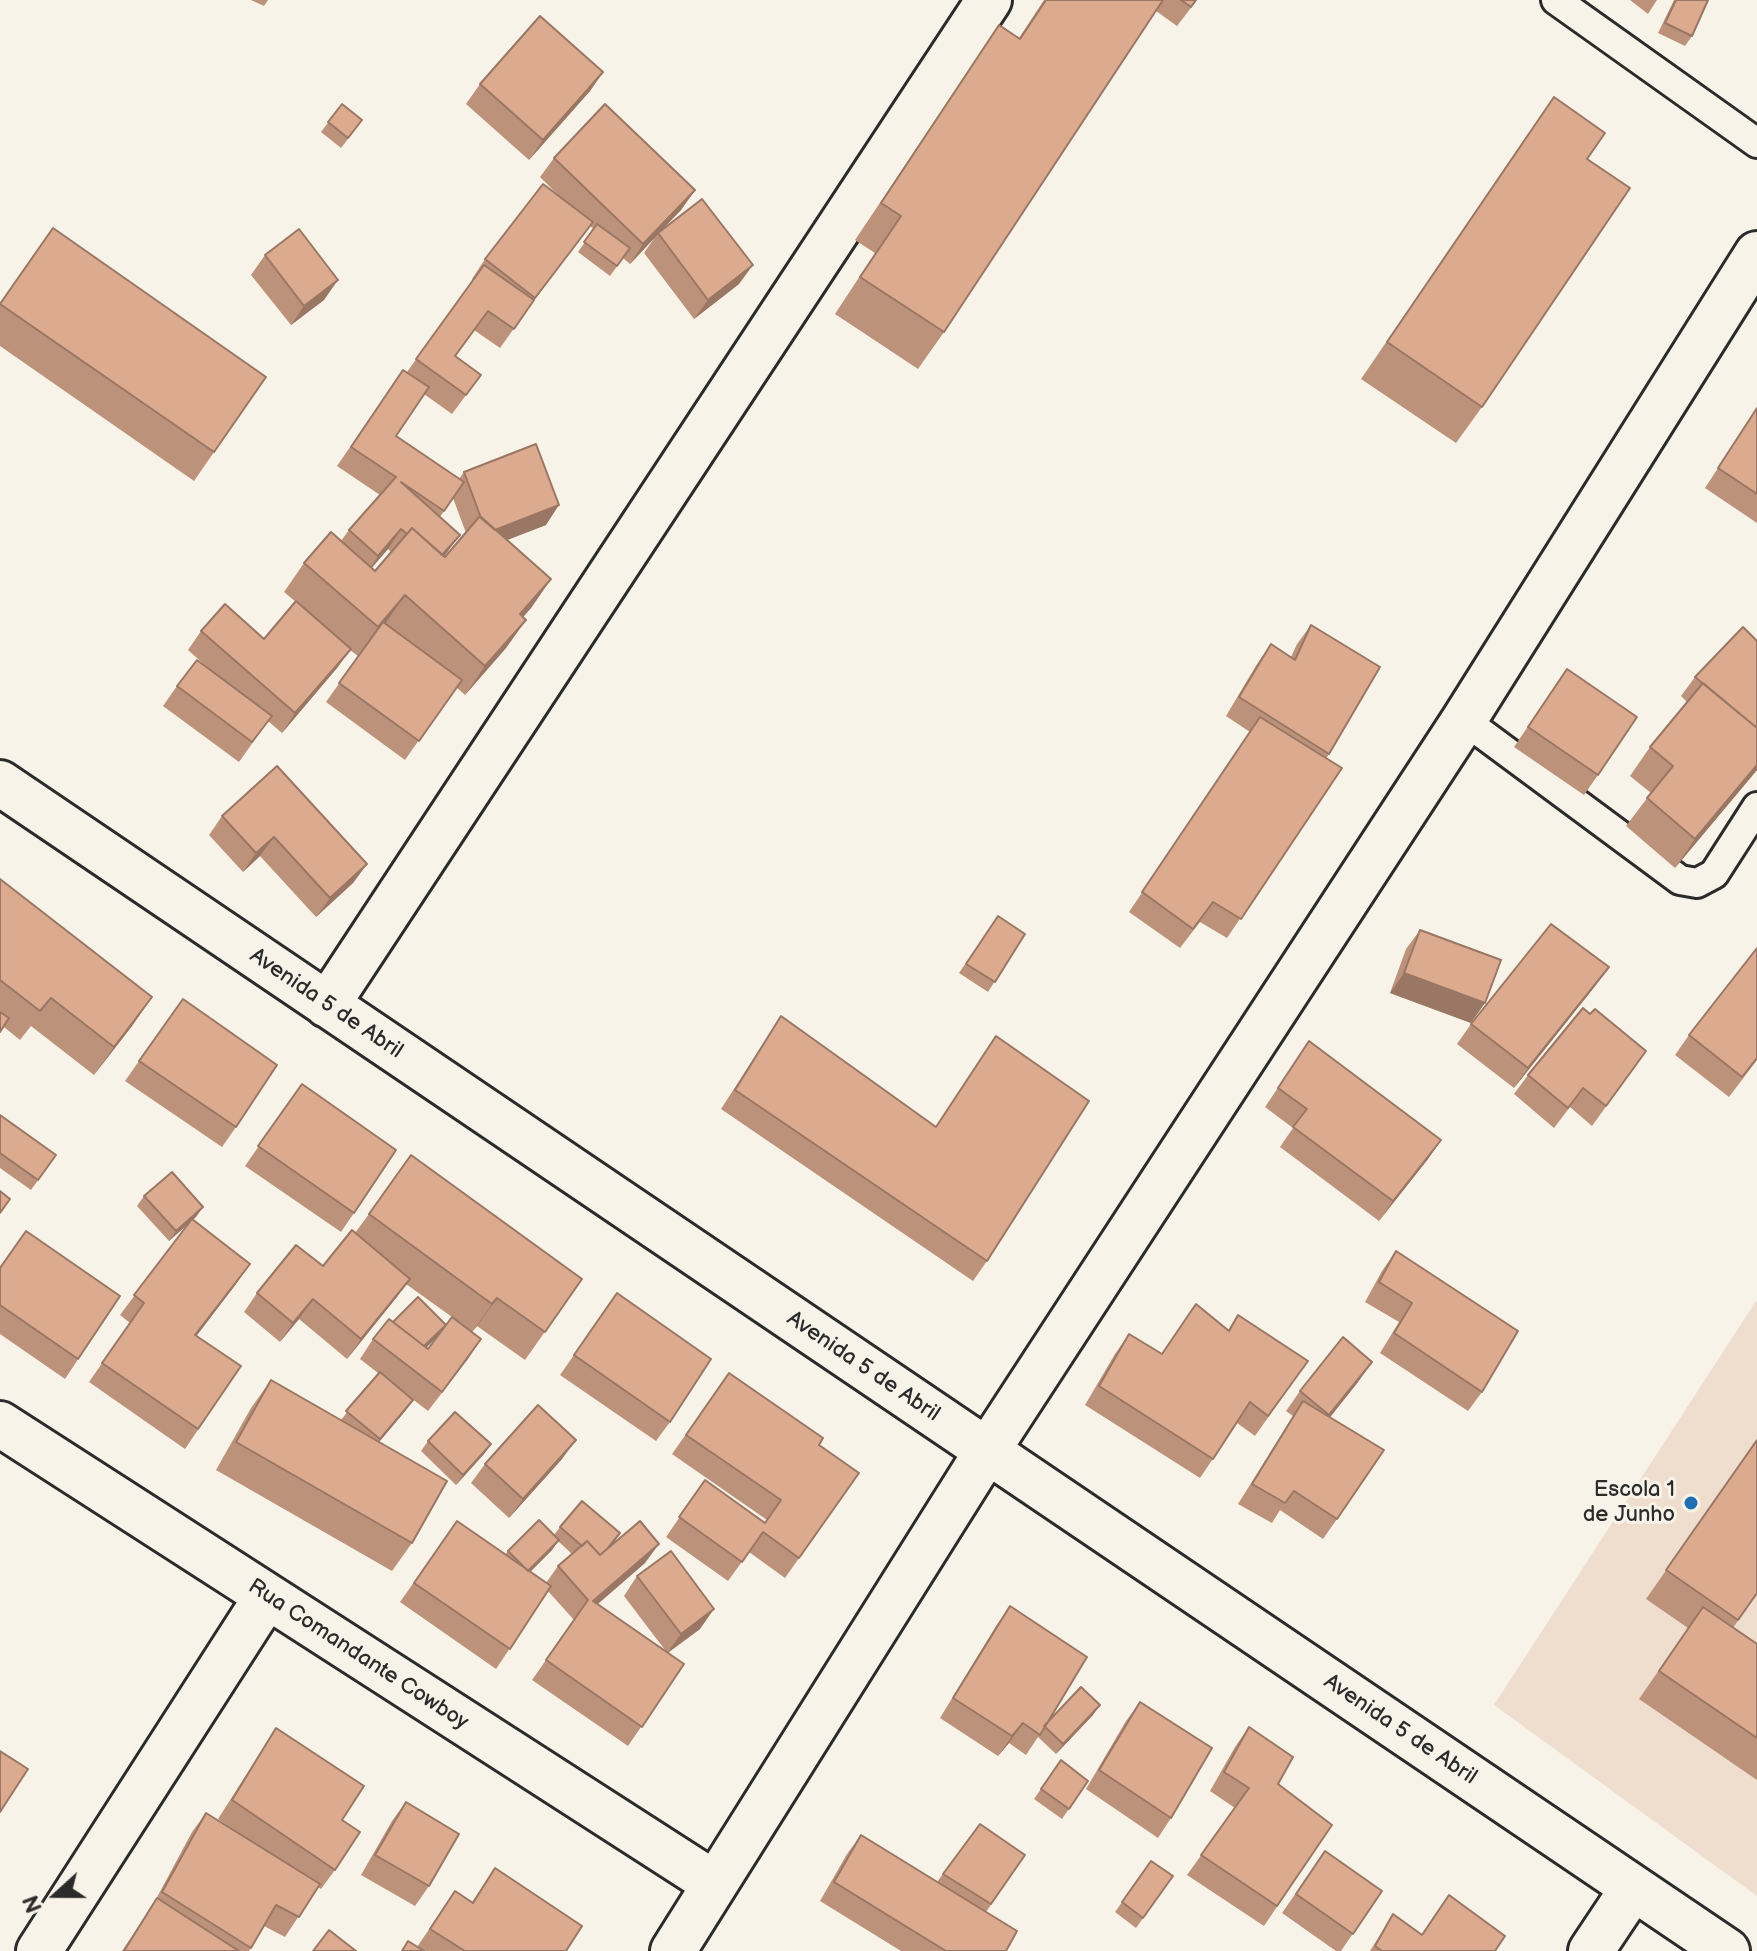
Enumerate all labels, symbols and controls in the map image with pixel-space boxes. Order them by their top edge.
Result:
street label: Avenida 5 de Abril [245,943,407,1065]
street label: Avenida 5 de Abril [782,1306,944,1428]
place label: Escola 1 de Junho [1583,1477,1675,1528]
marker: Escola 1 de Junho [1682,1494,1700,1512]
street label: Rua Comandante Cowboy [243,1574,473,1736]
street label: Avenida 5 de Abril [1319,1669,1481,1791]
north arrow [16,1855,96,1935]
text: N [18,1891,49,1916]

